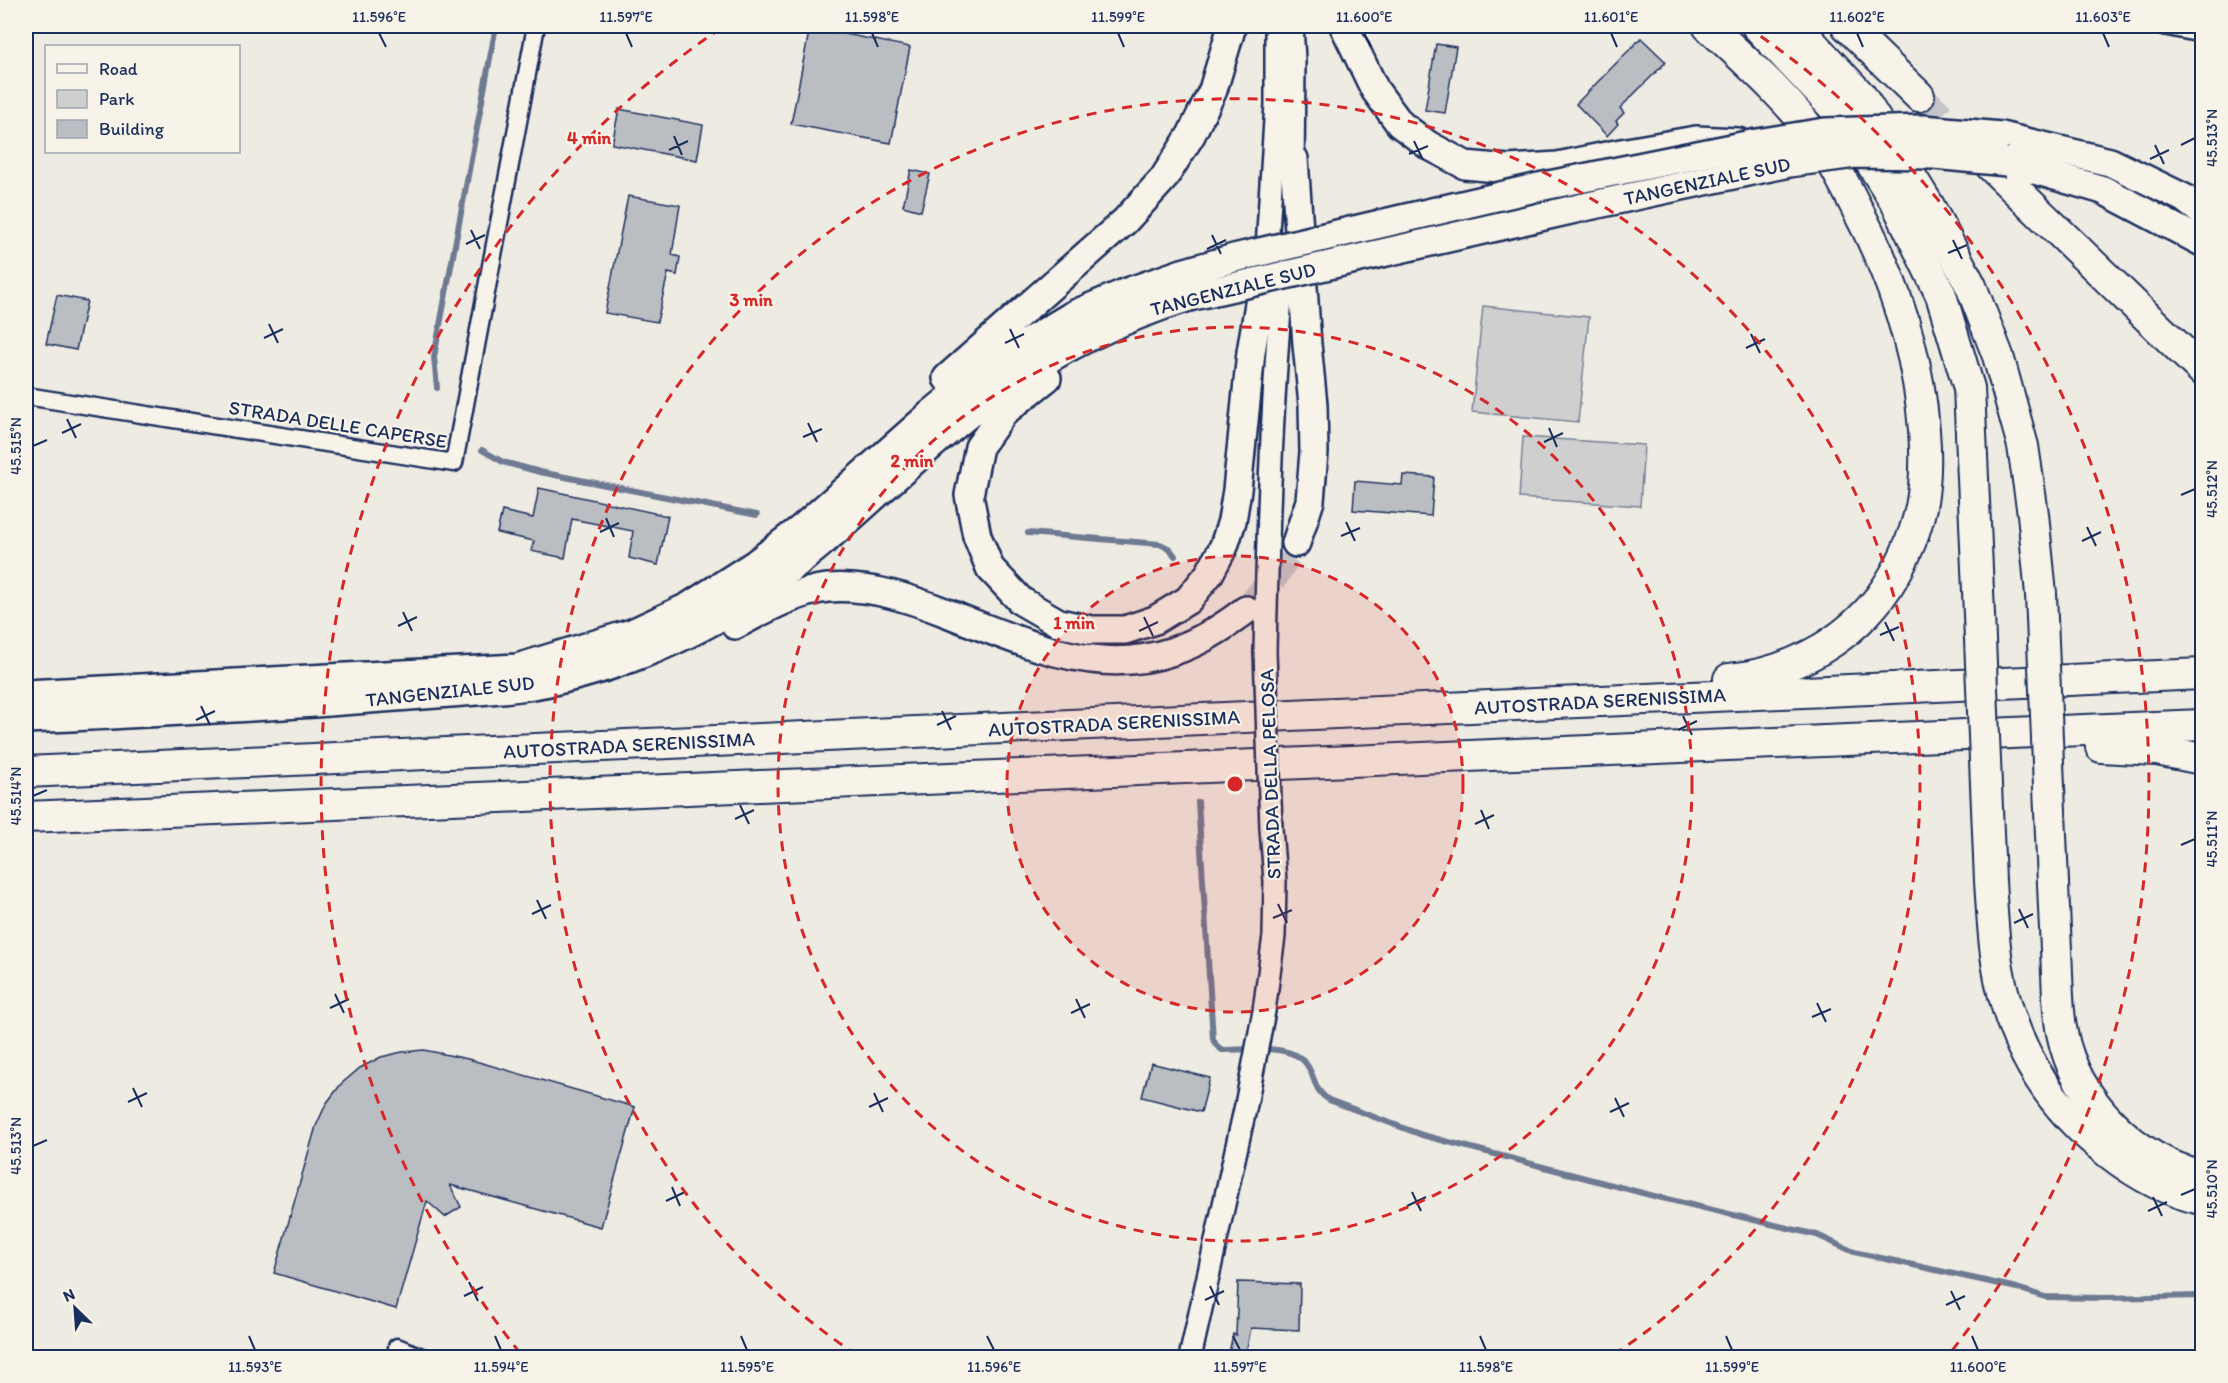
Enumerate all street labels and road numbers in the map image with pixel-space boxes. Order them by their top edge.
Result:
street label: TANGENZIALE SUD [1622,152,1792,210]
street label: TANGENZIALE SUD [1148,257,1318,321]
street label: STRADA DELLE CAPERSE [227,395,449,453]
street label: STRADA DELLA PELOSA [1254,668,1286,880]
street label: TANGENZIALE SUD [364,670,536,712]
street label: AUTOSTRADA SERENISSIMA [1474,682,1727,720]
street label: AUTOSTRADA SERENISSIMA [988,704,1241,742]
street label: AUTOSTRADA SERENISSIMA [503,726,756,764]

